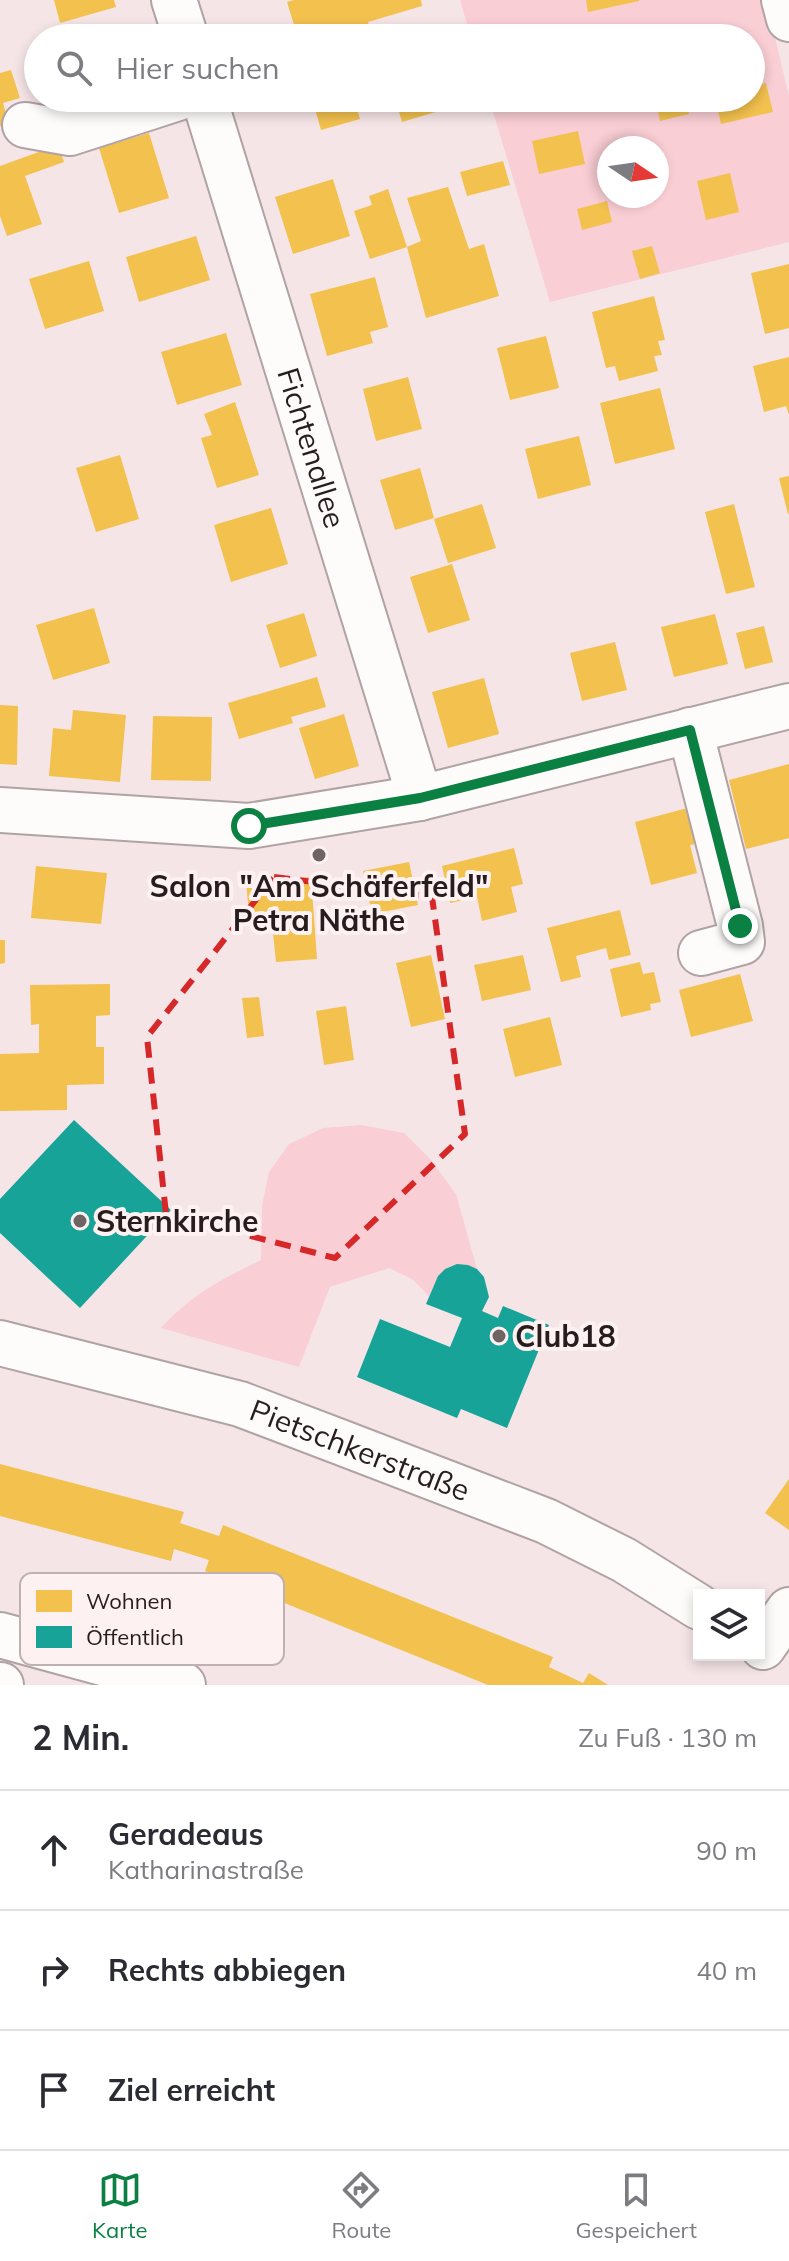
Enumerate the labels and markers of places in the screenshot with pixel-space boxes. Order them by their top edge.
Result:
marker: Salon "Am Schäferfeld" Petra Näthe [310,846,328,864]
place label: Salon "Am Schäferfeld" Petra Näthe [150,867,488,939]
place label: Sternkirche [96,1202,258,1240]
marker: Sternkirche [71,1212,89,1230]
place label: Club18 [515,1317,616,1355]
marker: Club18 [490,1327,508,1345]

